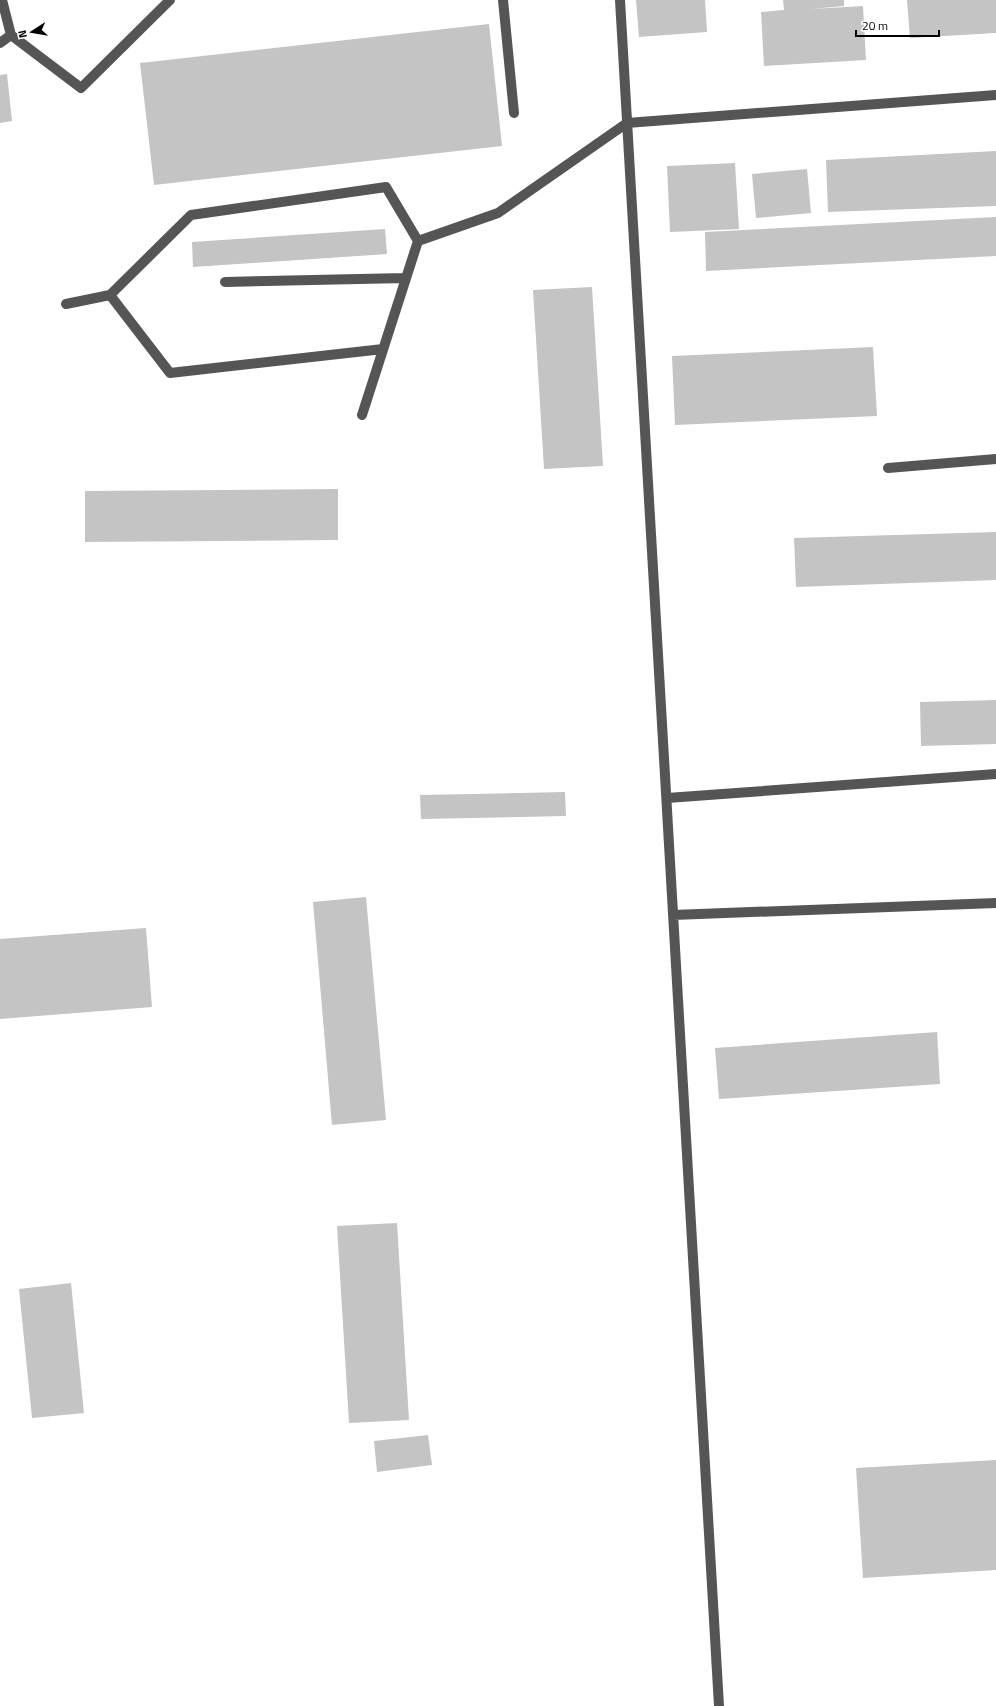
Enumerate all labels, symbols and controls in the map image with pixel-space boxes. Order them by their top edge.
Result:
north arrow [12,12,52,52]
scale bar [856,12,939,38]
text: 20 m [862,16,888,35]
text: N [14,29,31,39]

